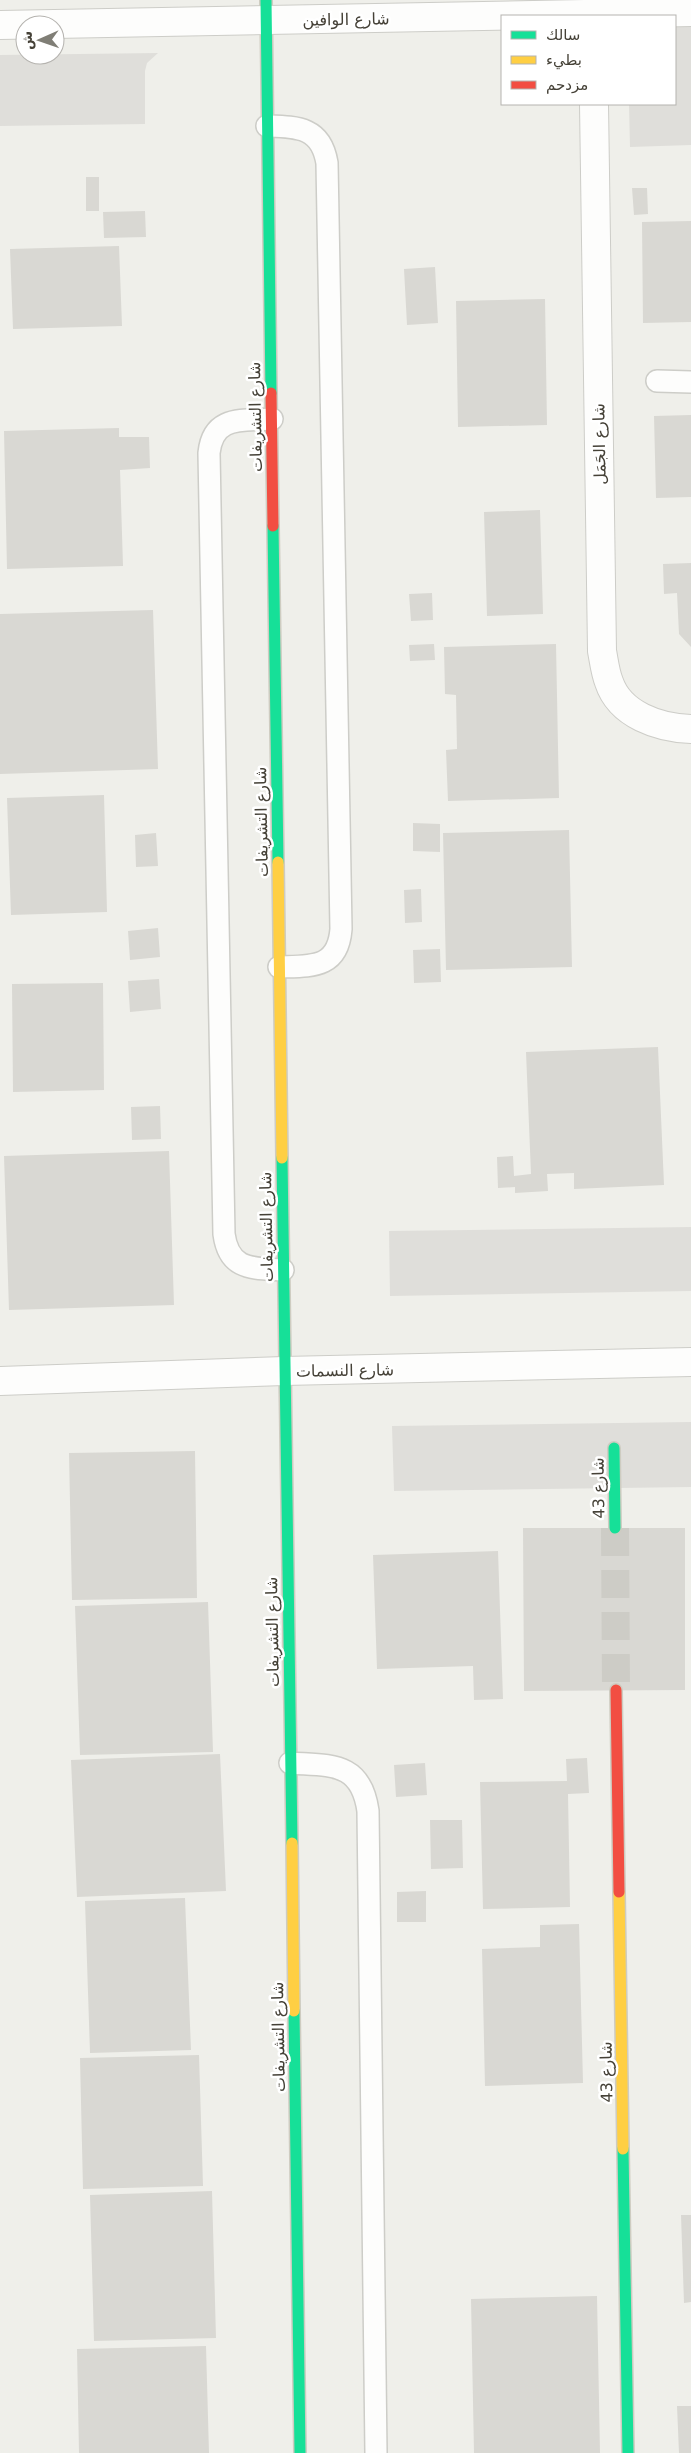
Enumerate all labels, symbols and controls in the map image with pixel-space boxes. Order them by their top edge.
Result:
street label: شارع الوافين [302,9,390,31]
north arrow [15,15,65,65]
legend [501,15,676,105]
text: سالك [546,26,580,44]
text: ش [19,31,35,50]
text: بطيء [546,51,582,70]
text: مزدحم [546,76,588,94]
street label: شارع التشريفات [245,362,267,472]
street label: شارع الجَمَل [589,403,611,485]
street label: شارع التشريفات [251,767,273,877]
street label: شارع التشريفات [256,1172,278,1282]
street label: شارع النسمات [296,1360,394,1382]
street label: شارع 43 [588,1457,610,1519]
street label: شارع التشريفات [262,1577,284,1687]
street label: شارع التشريفات [268,1982,290,2092]
street label: شارع 43 [596,2041,618,2103]

